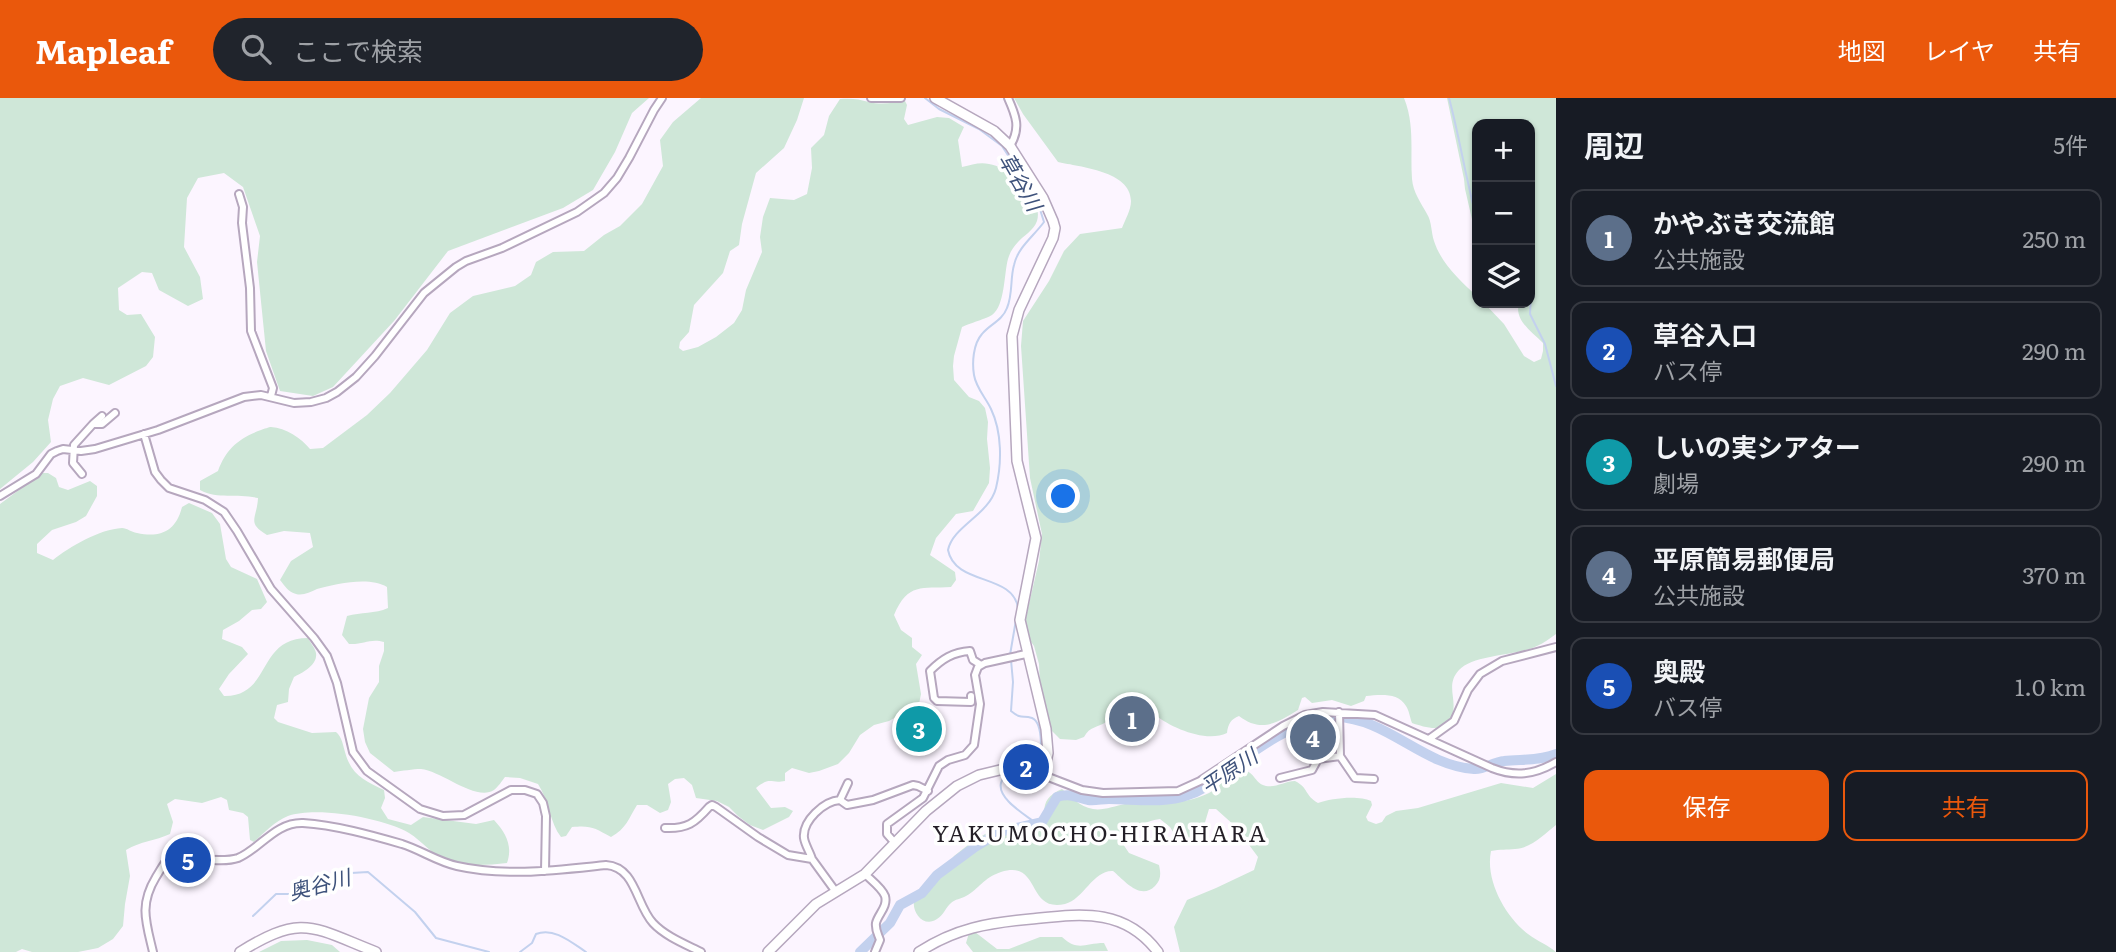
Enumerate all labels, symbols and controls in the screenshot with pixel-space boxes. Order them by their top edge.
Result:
search box [213,18,703,81]
text: Mapleaf [35,25,171,74]
icon: search [237,30,275,68]
text: ここで検索 [293,30,423,69]
text: 地図 [1838,32,1886,67]
text: レイヤ [1924,32,1995,67]
text: 共有 [2033,32,2081,67]
map controls [1472,119,1535,308]
button: + [1472,119,1535,182]
text: 周辺 [1584,122,1644,166]
text: 5件 [2053,127,2088,161]
water label: 草谷川 [993,146,1052,218]
button: − [1472,182,1535,245]
text: かやぶき交流館 [1653,202,1835,241]
text: 1 [1604,221,1614,255]
text: 250 m [2022,221,2086,255]
text: 公共施設 [1653,241,1745,275]
button: layers [1472,245,1535,308]
text: 草谷入口 [1653,314,1757,353]
text: 2 [1603,333,1615,367]
text: 290 m [2022,333,2086,367]
text: バス停 [1653,353,1722,387]
text: しいの実シアター [1653,426,1861,465]
text: 3 [1603,445,1615,479]
text: 290 m [2022,445,2086,479]
text: 劇場 [1653,465,1699,499]
your location [1046,479,1080,513]
text: 平原簡易郵便局 [1653,538,1835,577]
text: 4 [1602,557,1616,591]
text: 370 m [2022,557,2086,591]
text: 公共施設 [1653,577,1745,611]
text: 奥殿 [1653,650,1705,689]
text: 5 [1603,669,1615,703]
text: 1.0 km [2015,669,2086,703]
text: バス停 [1653,689,1722,723]
pin: 1 [1109,693,1155,745]
pin: 3 [896,703,942,755]
pin: 4 [1290,711,1336,763]
water label: 平原川 [1193,738,1264,800]
pin: 2 [1003,741,1049,793]
button: 保存 [1584,770,1829,841]
button: 共有 [1843,770,2088,841]
district label: YAKUMOCHO-HIRAHARA [932,815,1268,849]
pin: 5 [165,834,211,886]
water label: 奥谷川 [285,859,355,906]

